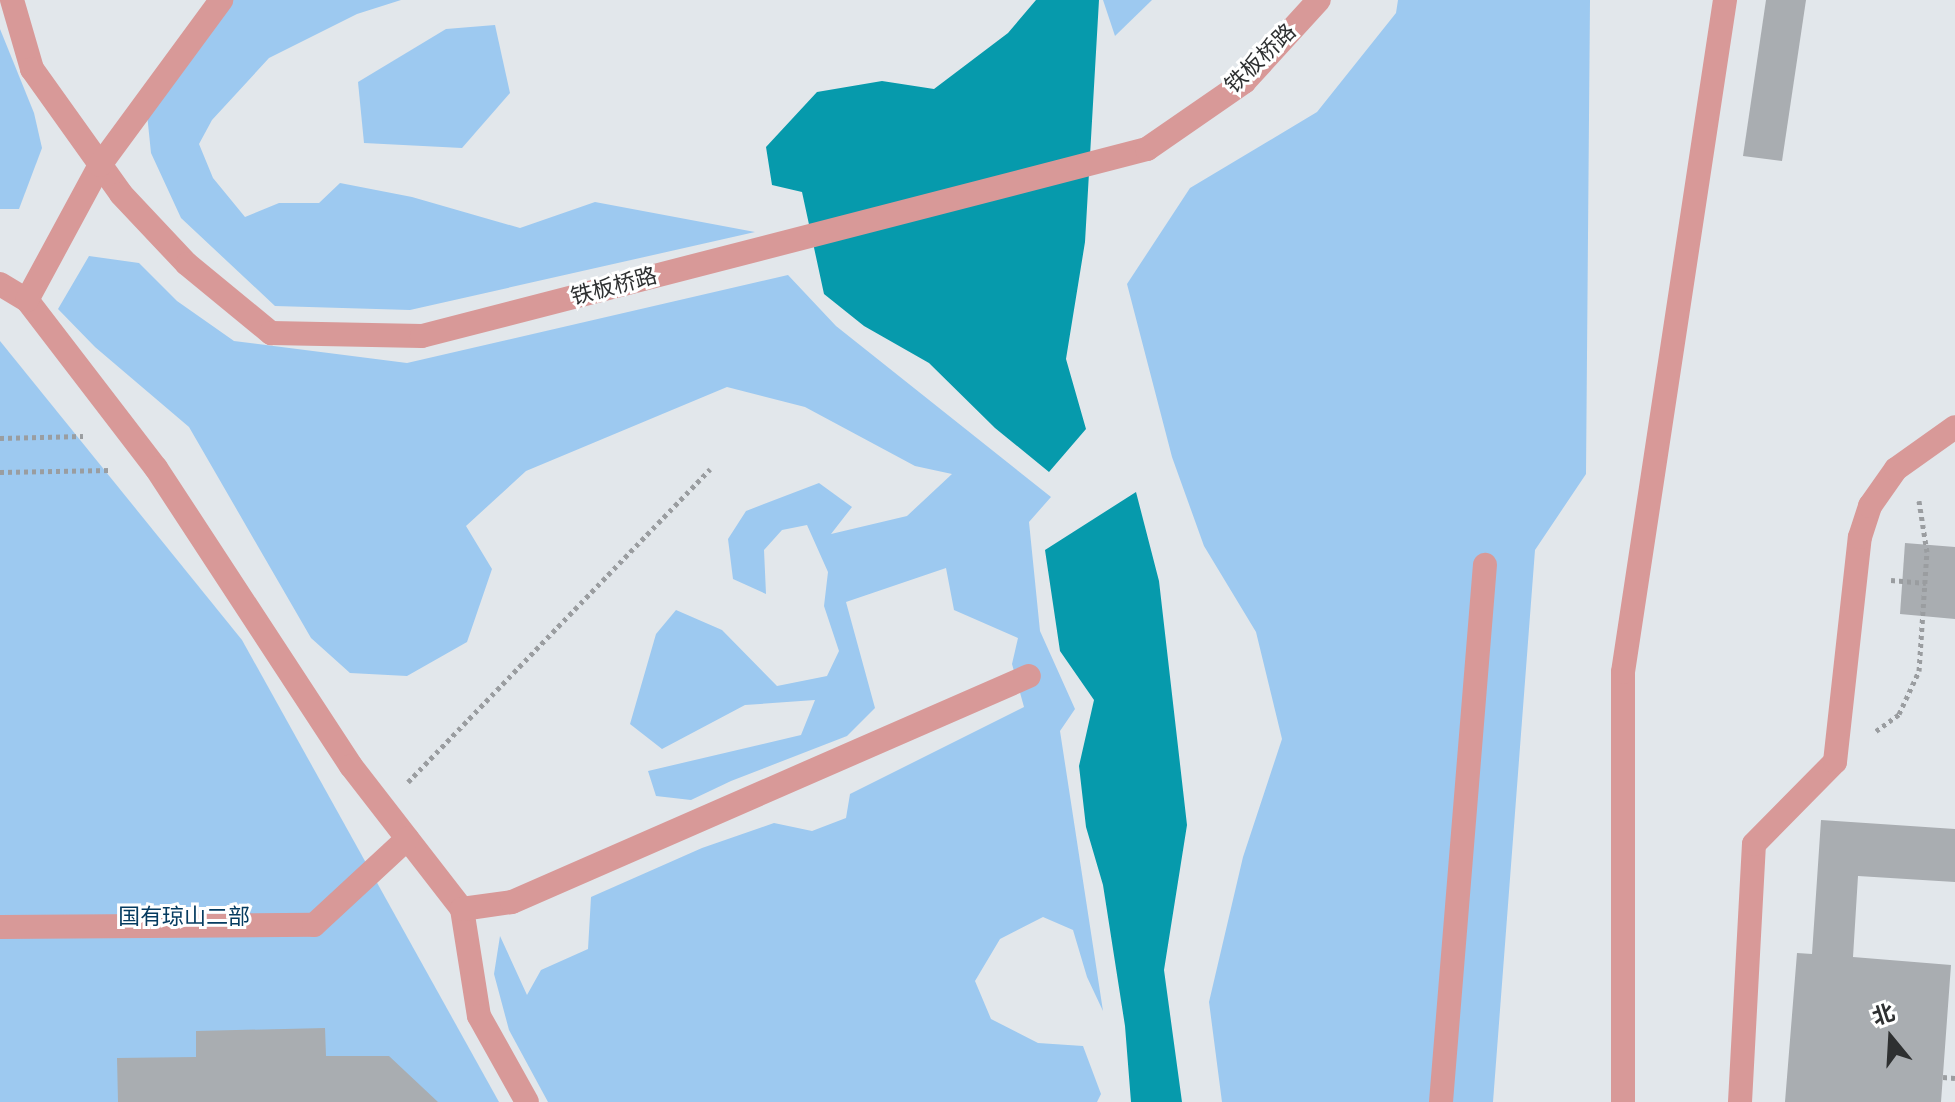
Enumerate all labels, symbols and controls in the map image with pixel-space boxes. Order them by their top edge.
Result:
street label: 铁板桥路 [1220,19,1302,99]
street label: 铁板桥路 [568,263,660,311]
park label: 国有琼山二部 [118,905,250,931]
north arrow [1851,998,1931,1078]
text: 北 [1870,1001,1897,1029]

